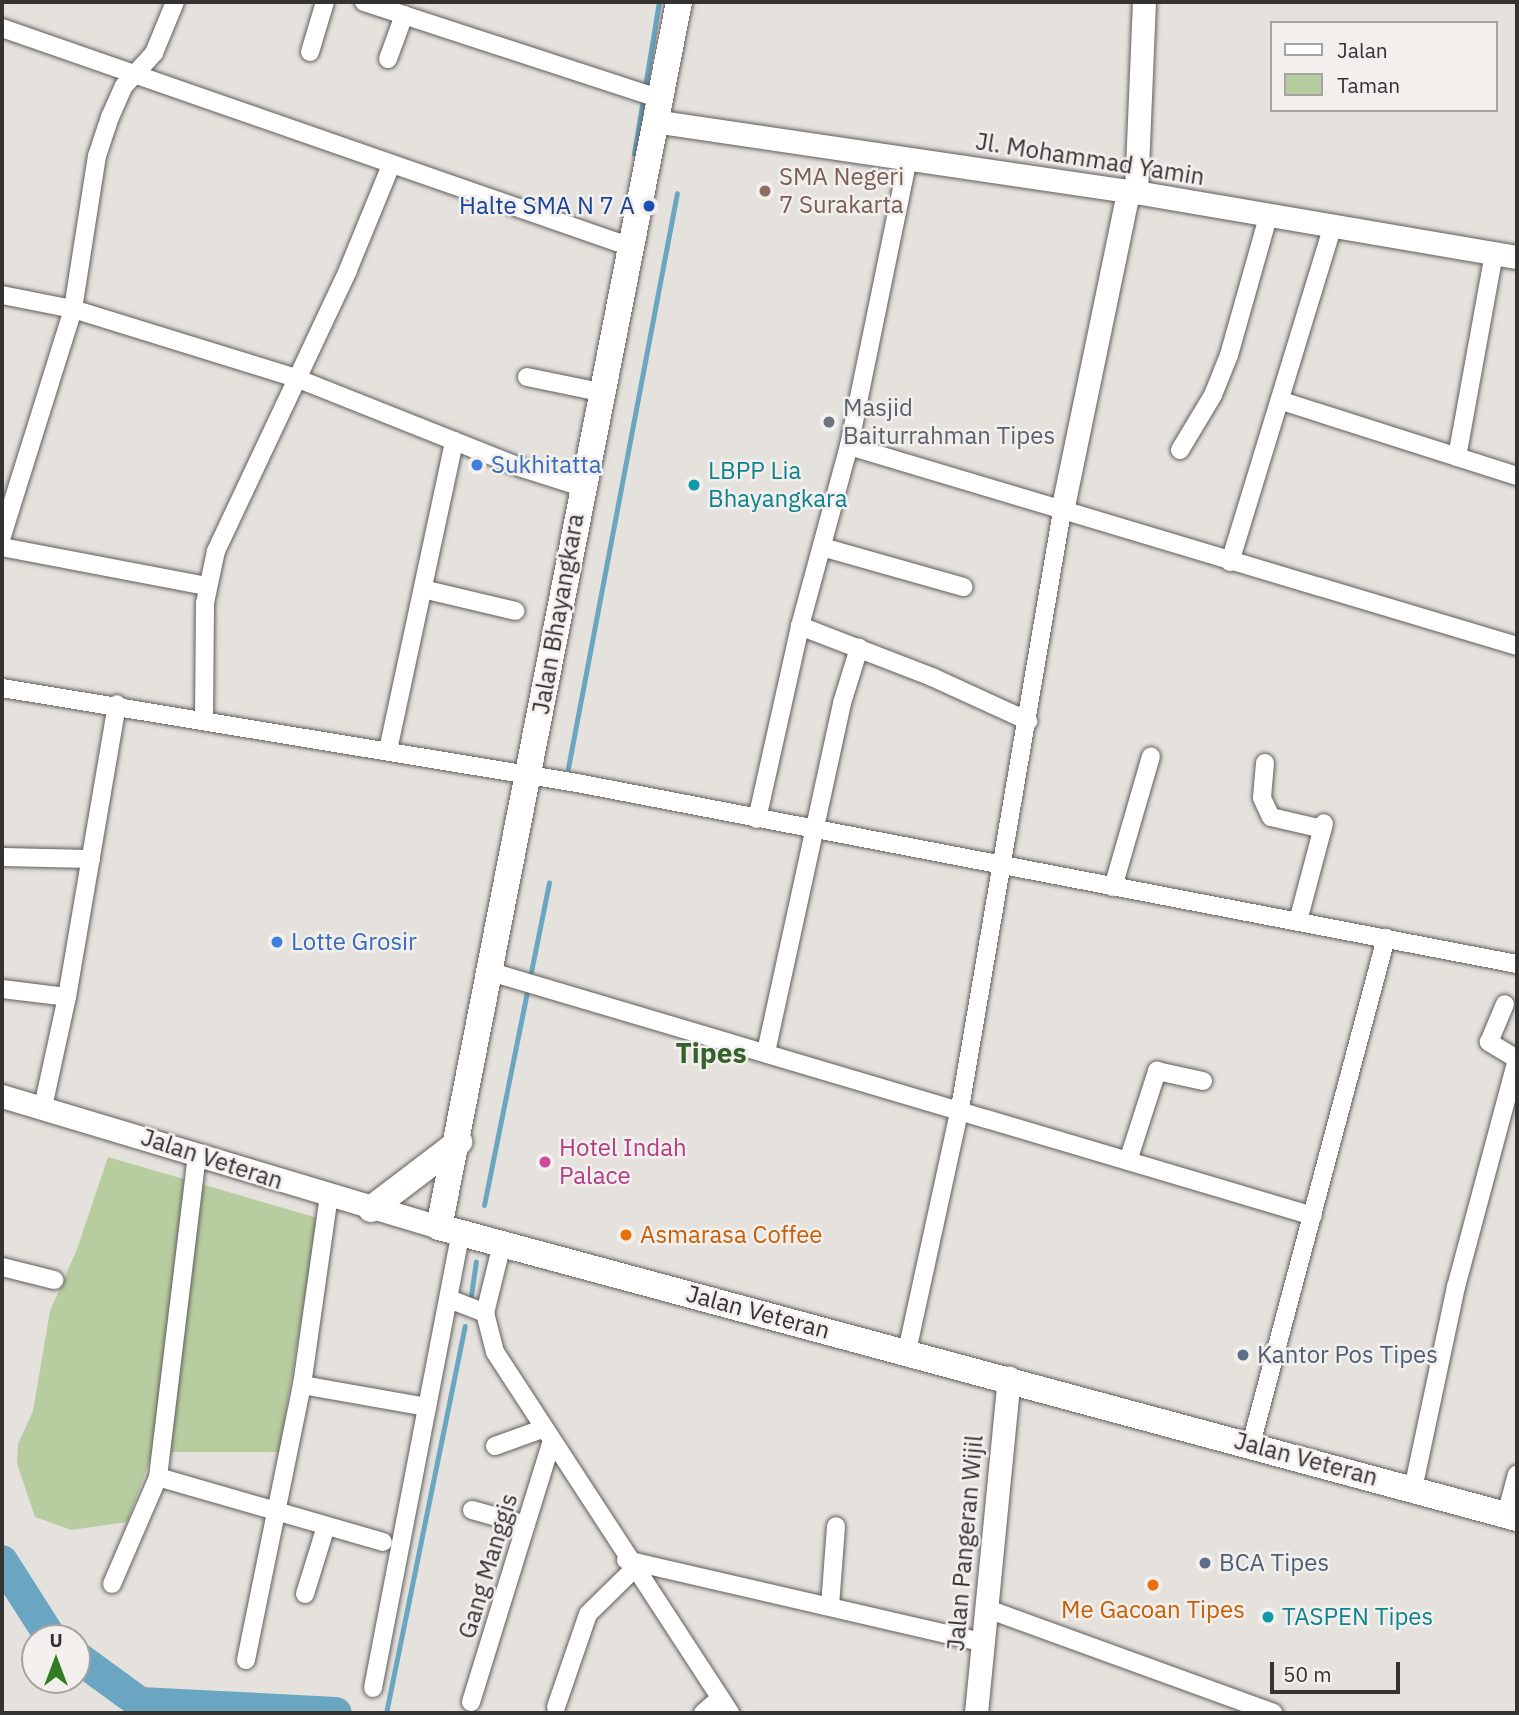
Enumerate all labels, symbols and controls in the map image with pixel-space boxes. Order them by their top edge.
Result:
legend [1270,21,1498,112]
text: Jalan [1337,36,1388,64]
text: Taman [1337,71,1400,99]
street label: Jl. Mohammad Yamin [974,127,1206,191]
place label: SMA Negeri 7 Surakarta [779,163,904,219]
marker: SMA Negeri 7 Surakarta [757,183,773,199]
place label: Halte SMA N 7 A [459,192,635,220]
marker: Halte SMA N 7 A [641,198,657,214]
place label: Masjid Baiturrahman Tipes [843,394,1055,450]
marker: Masjid Baiturrahman Tipes [821,414,837,430]
place label: Sukhitatta [491,451,602,479]
marker: Sukhitatta [469,457,485,473]
place label: LBPP Lia Bhayangkara [708,457,848,513]
marker: LBPP Lia Bhayangkara [686,477,702,493]
street label: Jalan Bhayangkara [526,511,590,717]
place label: Lotte Grosir [291,928,417,956]
marker: Lotte Grosir [269,934,285,950]
district label: Tipes [675,1036,747,1070]
street label: Jalan Veteran [137,1123,287,1195]
place label: Hotel Indah Palace [559,1134,687,1190]
marker: Hotel Indah Palace [537,1154,553,1170]
place label: Asmarasa Coffee [640,1221,823,1249]
marker: Asmarasa Coffee [618,1227,634,1243]
street label: Jalan Veteran [683,1279,833,1345]
place label: Kantor Pos Tipes [1257,1341,1438,1369]
marker: Kantor Pos Tipes [1235,1347,1251,1363]
street label: Jalan Veteran [1231,1426,1381,1492]
street label: Jalan Pangeran Wijil [941,1434,989,1652]
street label: Gang Manggis [452,1490,524,1642]
place label: BCA Tipes [1219,1549,1329,1577]
marker: BCA Tipes [1197,1555,1213,1571]
marker: Me Gacoan Tipes [1145,1577,1161,1593]
place label: Me Gacoan Tipes [1061,1596,1245,1624]
place label: TASPEN Tipes [1282,1603,1433,1631]
marker: TASPEN Tipes [1260,1609,1276,1625]
north arrow [21,1624,91,1694]
text: U [49,1628,63,1652]
scale bar [1274,1648,1404,1692]
text: 50 m [1283,1660,1332,1688]

